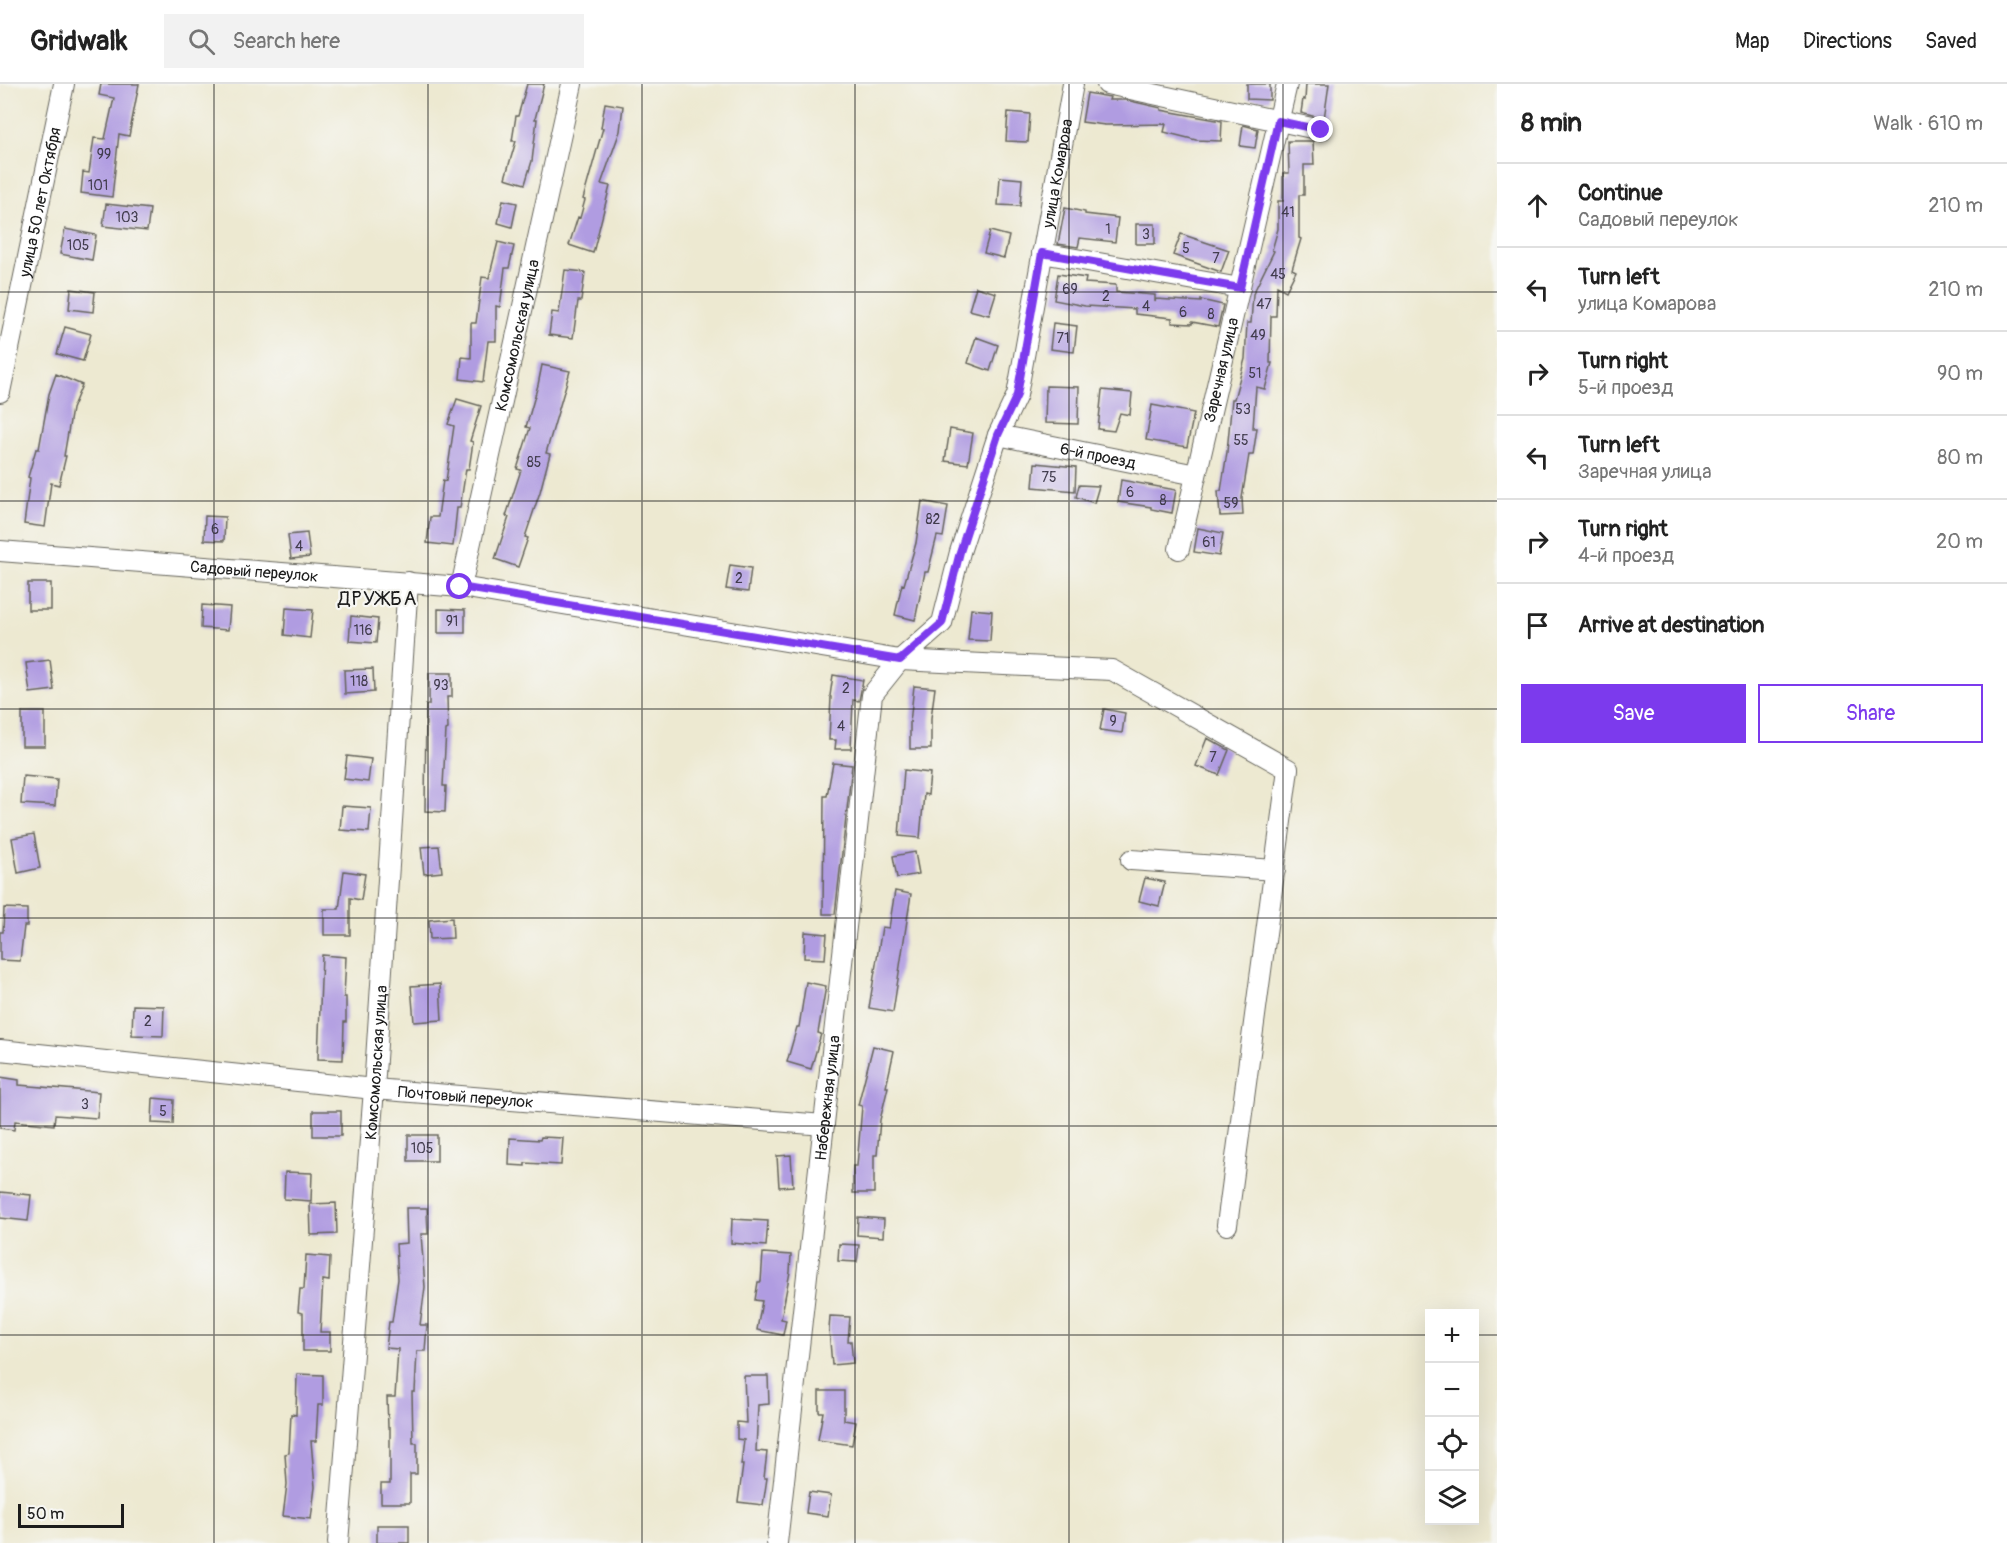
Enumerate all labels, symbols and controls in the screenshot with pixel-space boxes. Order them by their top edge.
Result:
search box [164,14,584,68]
text: Gridwalk [30,24,128,59]
icon: search [185,25,218,58]
text: Search here [233,27,340,55]
text: Map [1735,28,1770,55]
text: Directions [1803,28,1892,55]
text: Saved [1925,28,1977,55]
text: 8 min [1521,107,1582,139]
text: Walk · 610 m [1873,111,1983,136]
route end [1307,116,1333,142]
street label: улица Комарова [1038,117,1078,231]
street label: улица 50 лет Октября [15,126,66,280]
house number: 99 [97,146,111,163]
house number: 101 [88,177,108,194]
text: Continue [1578,179,1662,207]
icon: ahead [1521,189,1554,222]
text: 210 m [1928,193,1983,218]
house number: 41 [1281,204,1295,221]
text: Садовый переулок [1578,207,1738,232]
house number: 103 [116,209,139,226]
house number: 1 [1105,221,1111,238]
house number: 3 [1142,226,1150,243]
house number: 105 [67,237,89,254]
house number: 5 [1182,240,1190,257]
house number: 7 [1212,250,1220,267]
street label: Комсомольская улица [491,258,544,413]
text: Turn left [1578,263,1660,291]
house number: 45 [1270,266,1286,283]
icon: left [1521,273,1554,306]
text: 210 m [1928,277,1983,302]
house number: 69 [1062,281,1078,298]
house number: 2 [1102,288,1110,305]
text: улица Комарова [1578,291,1716,316]
house number: 47 [1256,296,1272,313]
house number: 4 [1142,298,1150,315]
house number: 6 [1179,304,1187,321]
house number: 8 [1207,306,1215,323]
street label: Заречная улица [1200,316,1243,424]
house number: 49 [1250,327,1266,344]
house number: 71 [1057,330,1069,347]
text: Turn right [1578,347,1668,375]
icon: right [1521,357,1554,390]
text: 90 m [1937,361,1983,386]
house number: 51 [1248,365,1262,382]
text: 5-й проезд [1578,375,1673,400]
house number: 53 [1235,401,1251,418]
text: Turn left [1578,431,1660,459]
house number: 55 [1233,432,1249,449]
street label: 6-й проезд [1058,439,1138,474]
icon: left [1521,441,1554,474]
text: 80 m [1937,445,1983,470]
house number: 85 [527,454,541,471]
text: Заречная улица [1578,459,1712,484]
house number: 75 [1042,469,1057,486]
house number: 6 [1126,484,1134,501]
house number: 8 [1159,492,1167,509]
house number: 59 [1224,495,1238,512]
house number: 82 [926,511,941,528]
text: Turn right [1578,515,1668,543]
house number: 6 [211,521,219,538]
icon: right [1521,525,1554,558]
text: 20 m [1936,529,1983,554]
house number: 61 [1202,534,1216,551]
house number: 4 [295,538,303,555]
text: 4-й проезд [1578,543,1674,568]
street label: Садовый переулок [189,557,319,587]
house number: 2 [735,570,743,587]
route start [446,573,472,599]
district label: ДРУЖБА [337,586,418,611]
icon: arrive [1521,609,1554,642]
text: Arrive at destination [1578,611,1764,639]
house number: 91 [446,613,458,630]
house number: 116 [353,622,373,639]
house number: 118 [350,673,368,690]
house number: 93 [433,677,449,694]
house number: 2 [842,680,850,697]
button: Save [1521,684,1746,743]
button: Share [1758,684,1983,743]
house number: 9 [1109,713,1117,730]
house number: 4 [837,718,845,735]
house number: 7 [1209,749,1217,766]
street label: Комсомольская улица [361,985,392,1141]
house number: 2 [144,1013,152,1030]
street label: Набережная улица [811,1034,845,1162]
street label: Почтовый переулок [397,1082,534,1113]
house number: 3 [81,1096,89,1113]
house number: 5 [159,1103,167,1120]
house number: 105 [411,1140,433,1157]
map controls [1425,1309,1479,1525]
button: + [1425,1309,1479,1363]
button: − [1425,1363,1479,1417]
button: locate [1425,1417,1479,1471]
button: layers [1425,1471,1479,1525]
scale bar [18,1501,124,1528]
text: 50 m [27,1504,64,1524]

